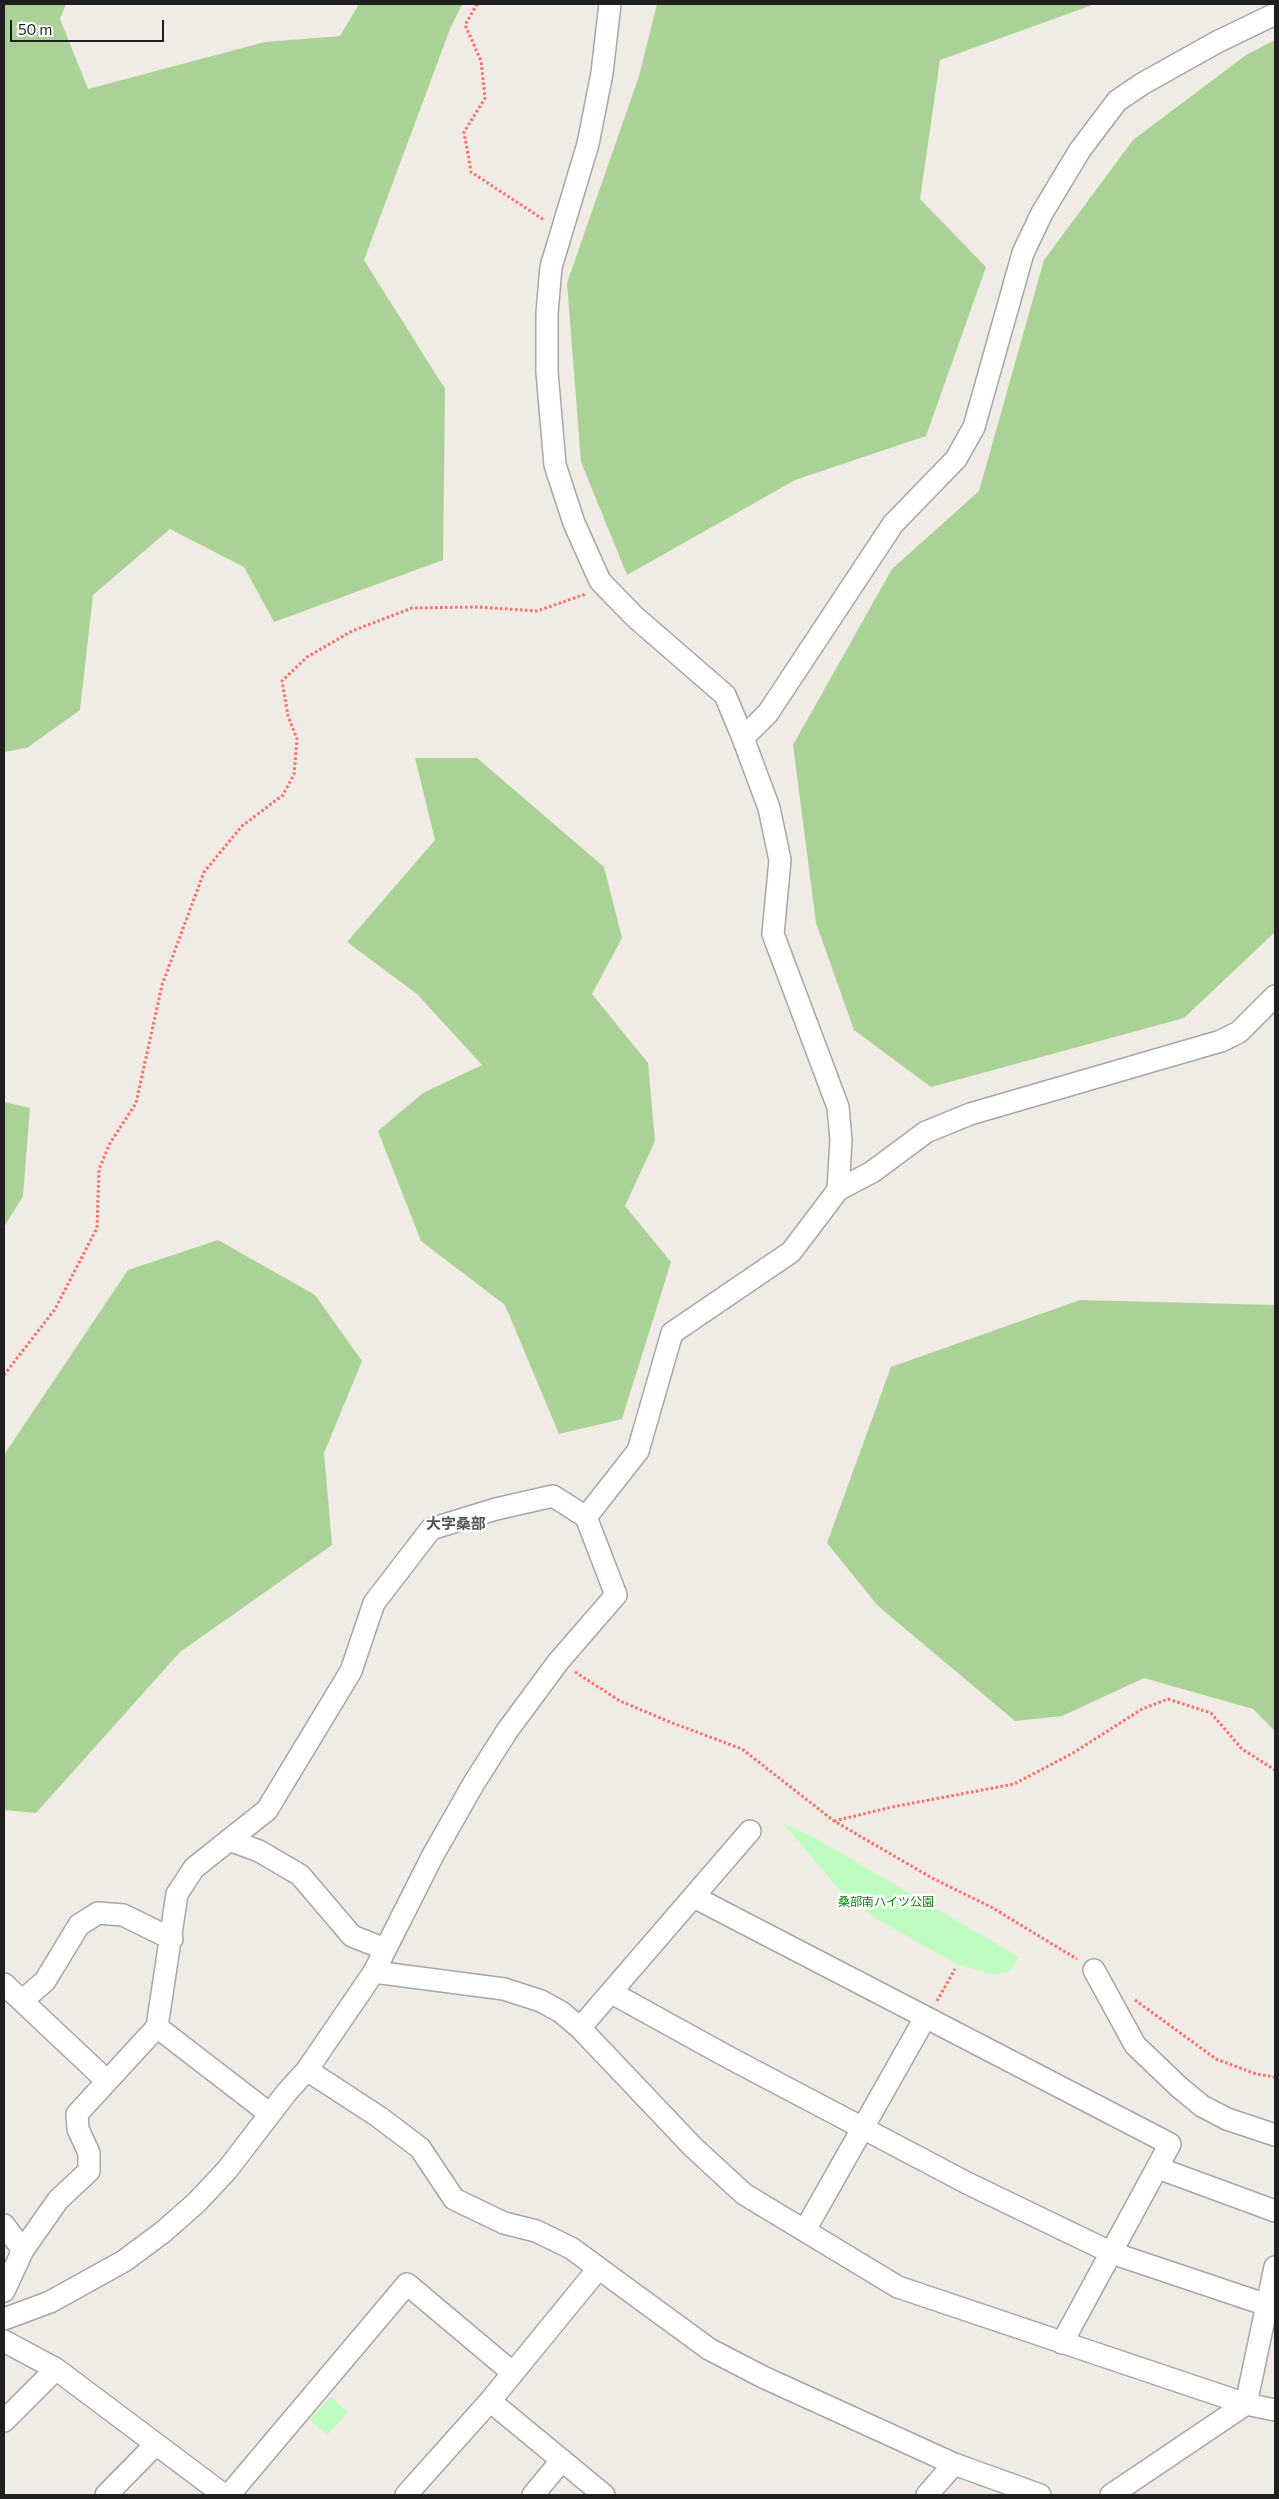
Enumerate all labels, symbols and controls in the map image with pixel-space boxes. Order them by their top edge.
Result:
scale bar [12,10,166,42]
text: 50 m [18,20,52,38]
district label: 大字桑部 [426,1515,486,1533]
park label: 桑部南ハイツ公園 [838,1895,934,1909]

